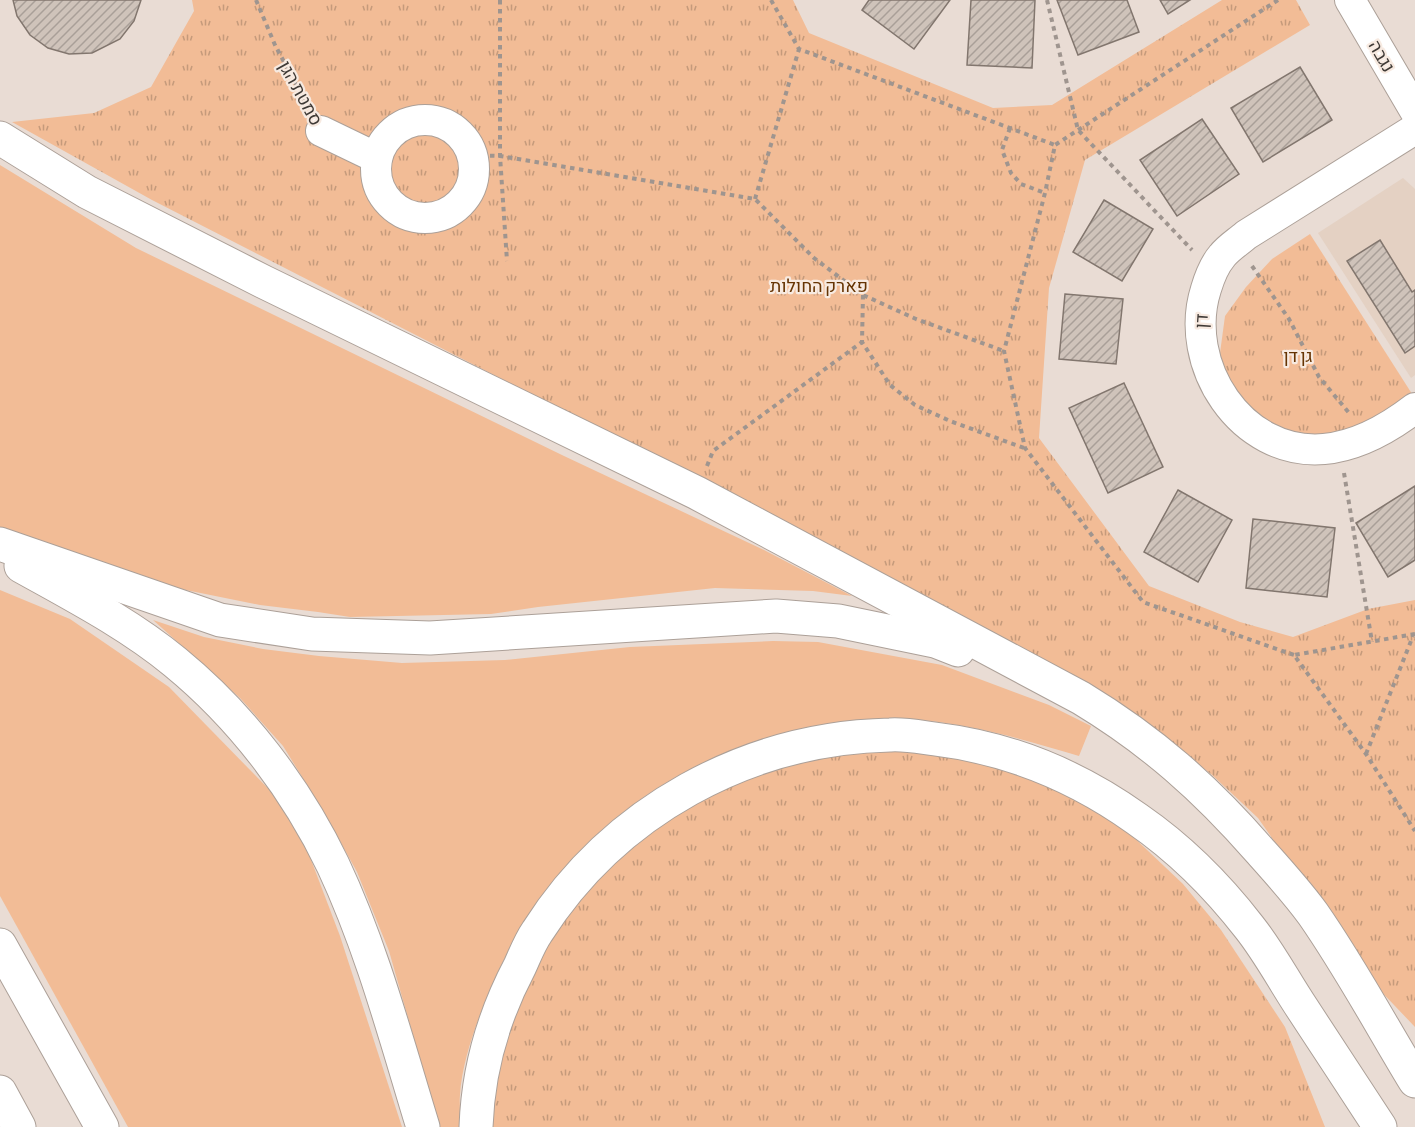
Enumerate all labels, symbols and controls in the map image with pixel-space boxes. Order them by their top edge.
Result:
street label: נגבה [1365,36,1399,76]
street label: סמטת הגן [275,57,327,129]
park label: פארק החולות [770,275,868,296]
street label: דן [1190,313,1212,329]
park label: גן דן [1283,345,1313,366]

